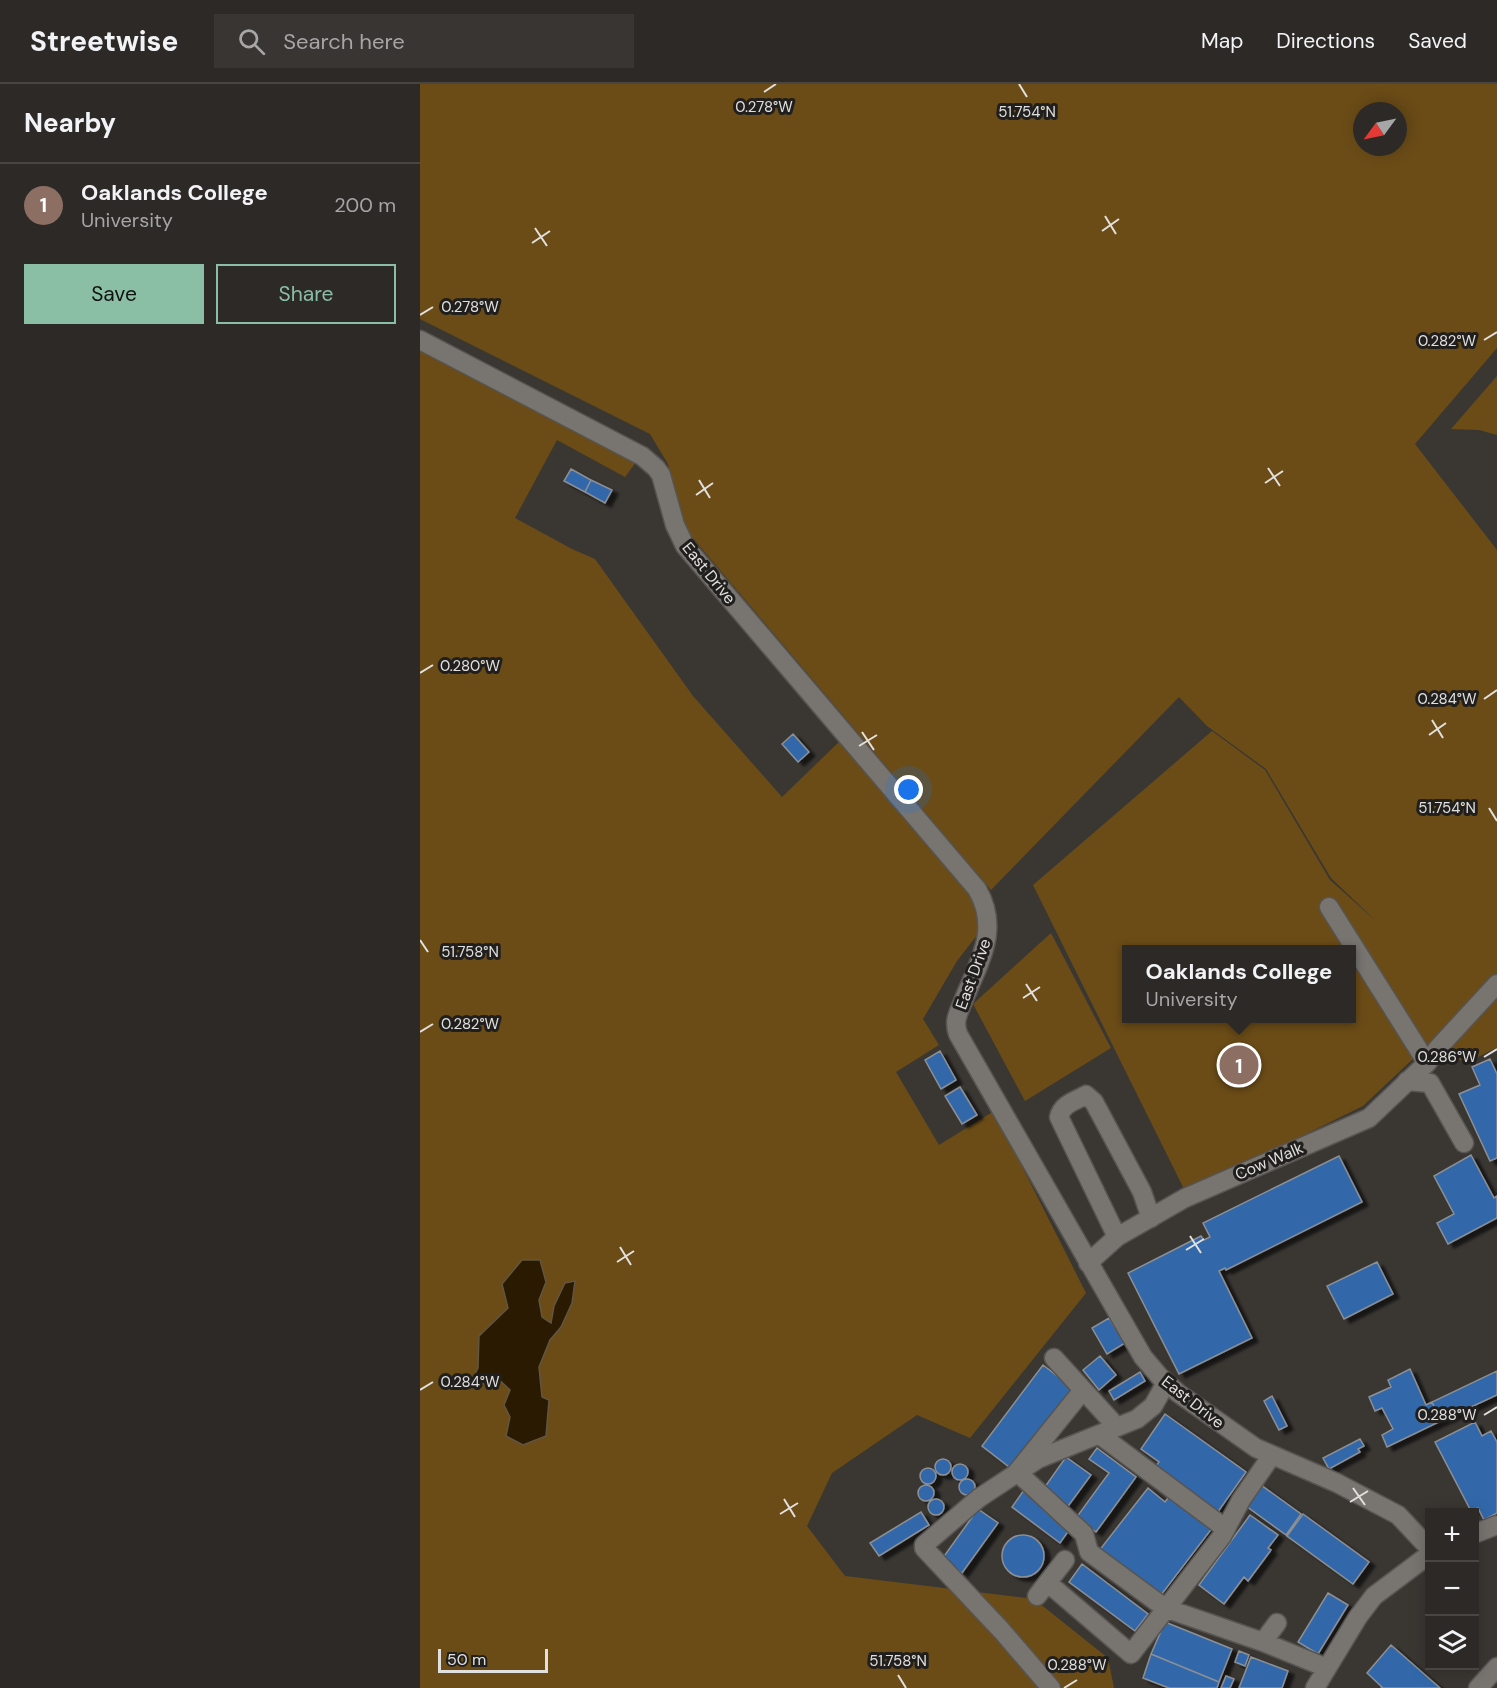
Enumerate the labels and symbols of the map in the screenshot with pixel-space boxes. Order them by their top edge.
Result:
text: 0.278°W [735,97,793,117]
text: 51.754°N [998,102,1056,122]
north arrow [1353,102,1407,156]
text: 0.278°W [441,297,499,317]
text: 0.282°W [1418,331,1477,351]
street label: East Drive [678,538,740,608]
text: 0.280°W [440,656,501,676]
text: 0.284°W [1418,689,1477,709]
your location [894,775,923,804]
text: 51.754°N [1418,798,1476,818]
street label: East Drive [951,936,995,1012]
text: 51.758°N [441,942,499,962]
text: 0.282°W [441,1014,500,1034]
pin: 1 [1220,1042,1258,1088]
text: 0.286°W [1417,1047,1477,1067]
street label: Cow Walk [1232,1137,1306,1185]
street label: East Drive [1157,1371,1229,1433]
text: 0.284°W [441,1372,500,1392]
text: 0.288°W [1418,1405,1477,1425]
scale bar [438,1646,548,1674]
text: 51.758°N [869,1651,927,1671]
text: 0.288°W [1048,1655,1107,1675]

